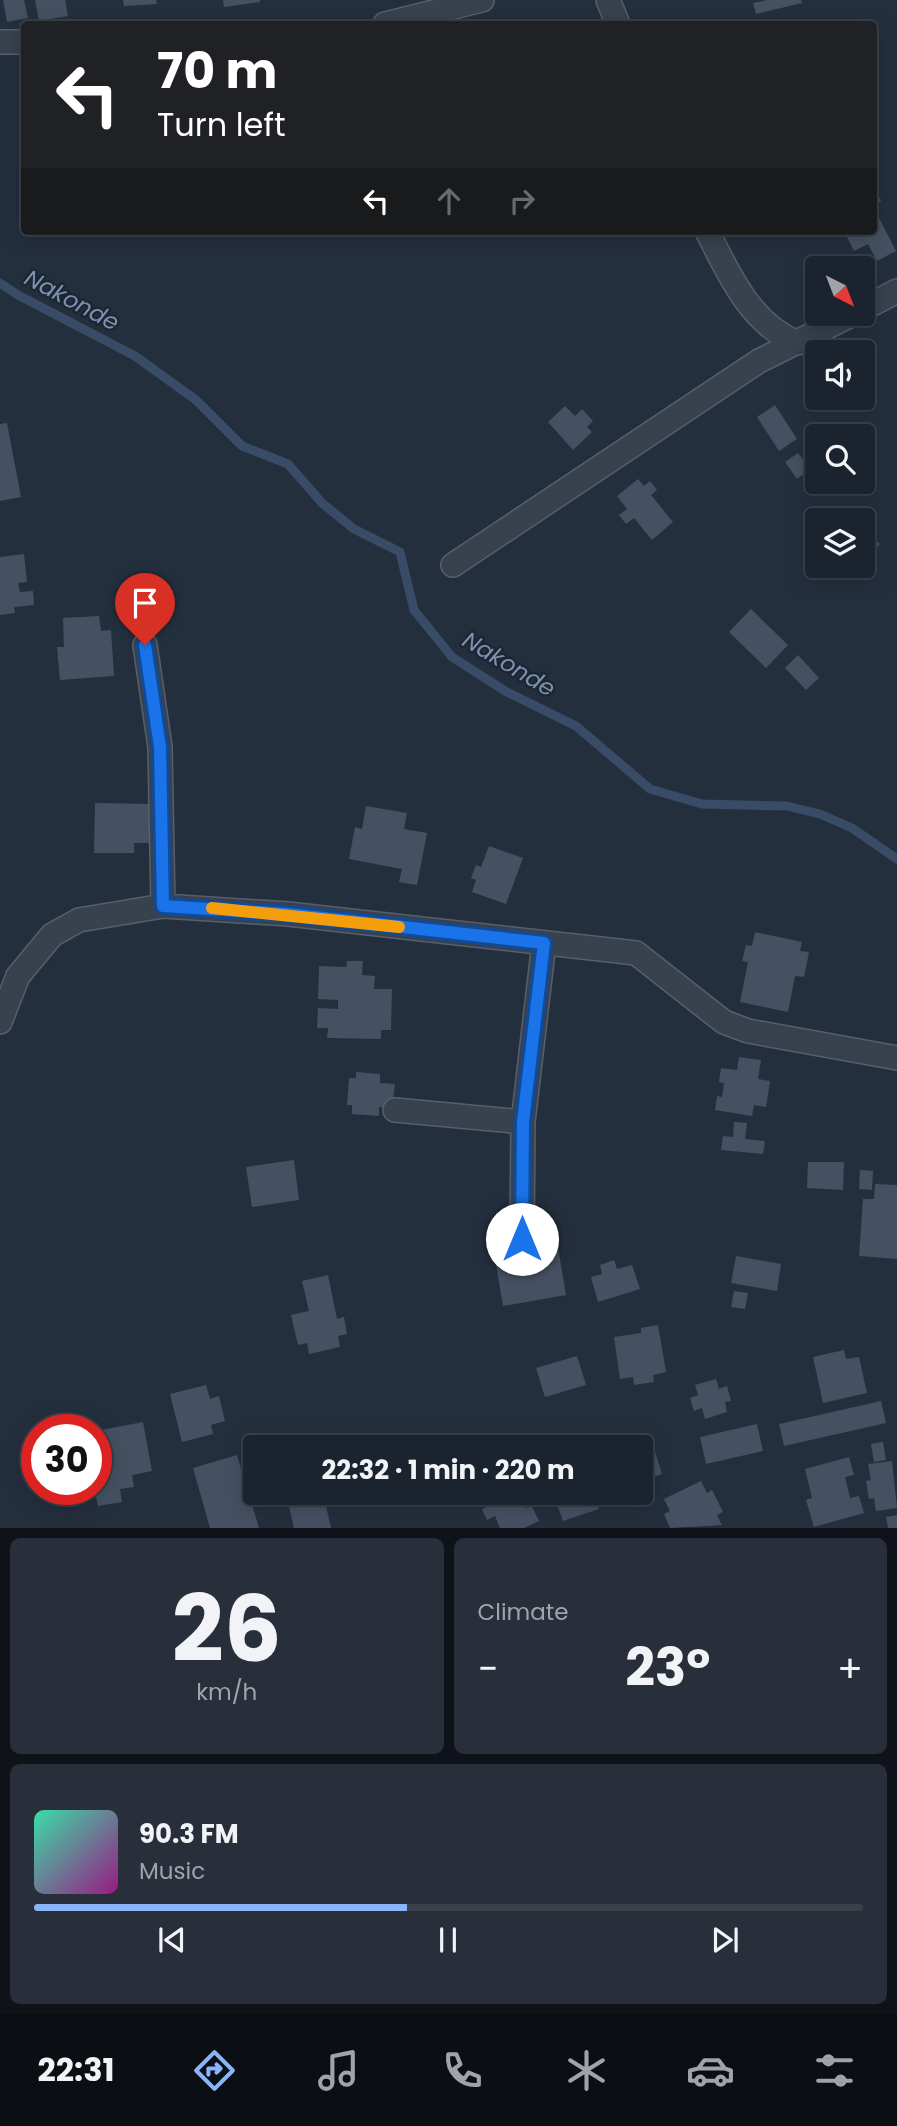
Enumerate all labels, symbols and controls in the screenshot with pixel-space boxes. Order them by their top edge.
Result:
text: 70 m [157,37,277,105]
icon: left [42,49,133,140]
text: Turn left [157,102,286,147]
icon: left [357,182,395,220]
icon: ahead [430,182,468,220]
icon: right [503,182,541,220]
north arrow [805,256,875,326]
map controls [805,256,875,578]
water label: Nakonde [19,262,125,338]
button: sound [805,340,875,410]
button: search [805,424,875,494]
button: layers [805,508,875,578]
pin [115,573,175,645]
icon: arrive [126,584,164,622]
water label: Nakonde [457,624,561,704]
position arrow [485,1202,559,1276]
speed limit sign: 30 [21,1414,112,1505]
text: 22:32 · 1 min · 220 m [322,1452,574,1488]
text: 26 [172,1565,282,1693]
text: Climate [478,1596,568,1628]
text: 23° [625,1631,710,1704]
text: − [478,1642,498,1695]
text: + [837,1642,863,1695]
text: km/h [196,1676,257,1708]
text: 90.3 FM [139,1816,239,1852]
text: Music [139,1855,205,1887]
icon: previous [153,1921,191,1959]
icon: pause [429,1921,467,1959]
icon: next [706,1921,744,1959]
icon: directions [190,2046,239,2095]
icon: music [314,2046,363,2095]
icon: phone [438,2046,487,2095]
icon: climate [562,2046,611,2095]
icon: car [686,2046,735,2095]
icon: filters [810,2046,859,2095]
text: 22:31 [38,2047,115,2092]

